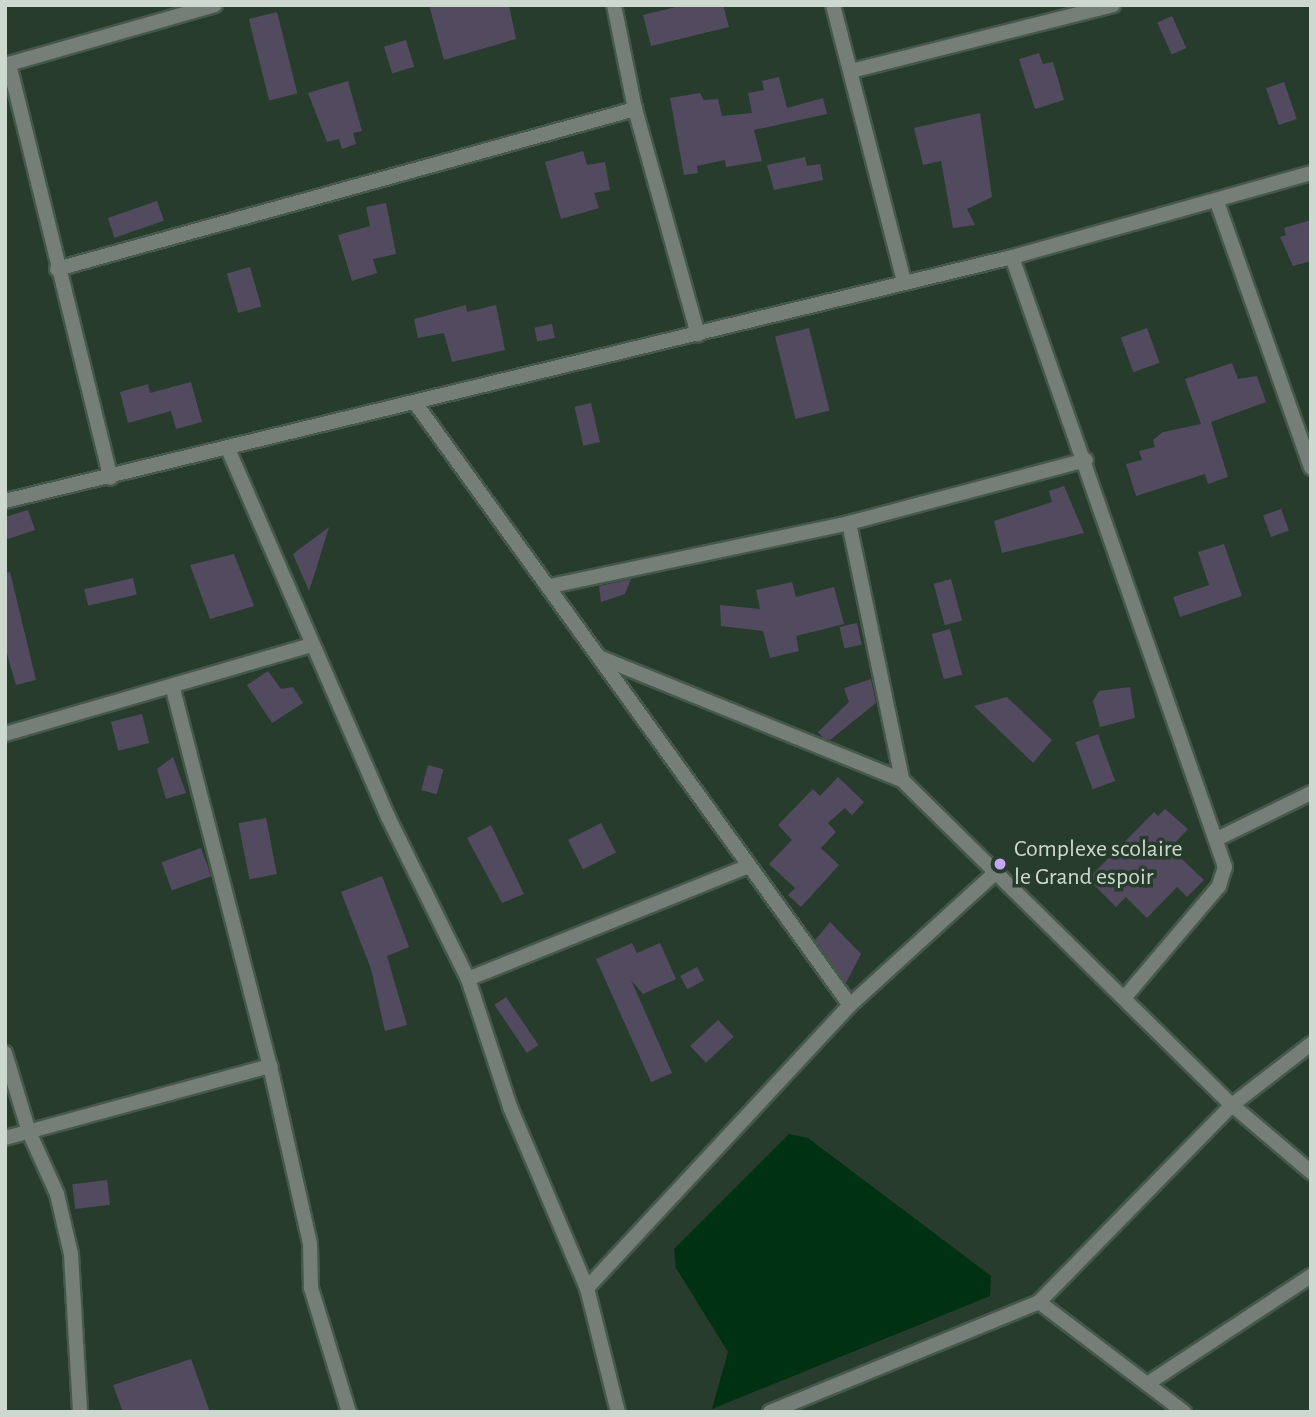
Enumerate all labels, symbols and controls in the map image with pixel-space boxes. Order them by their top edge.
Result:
place label: Complexe scolaire le Grand espoir [1014,836,1183,892]
marker: Complexe scolaire le Grand espoir [992,856,1008,872]

